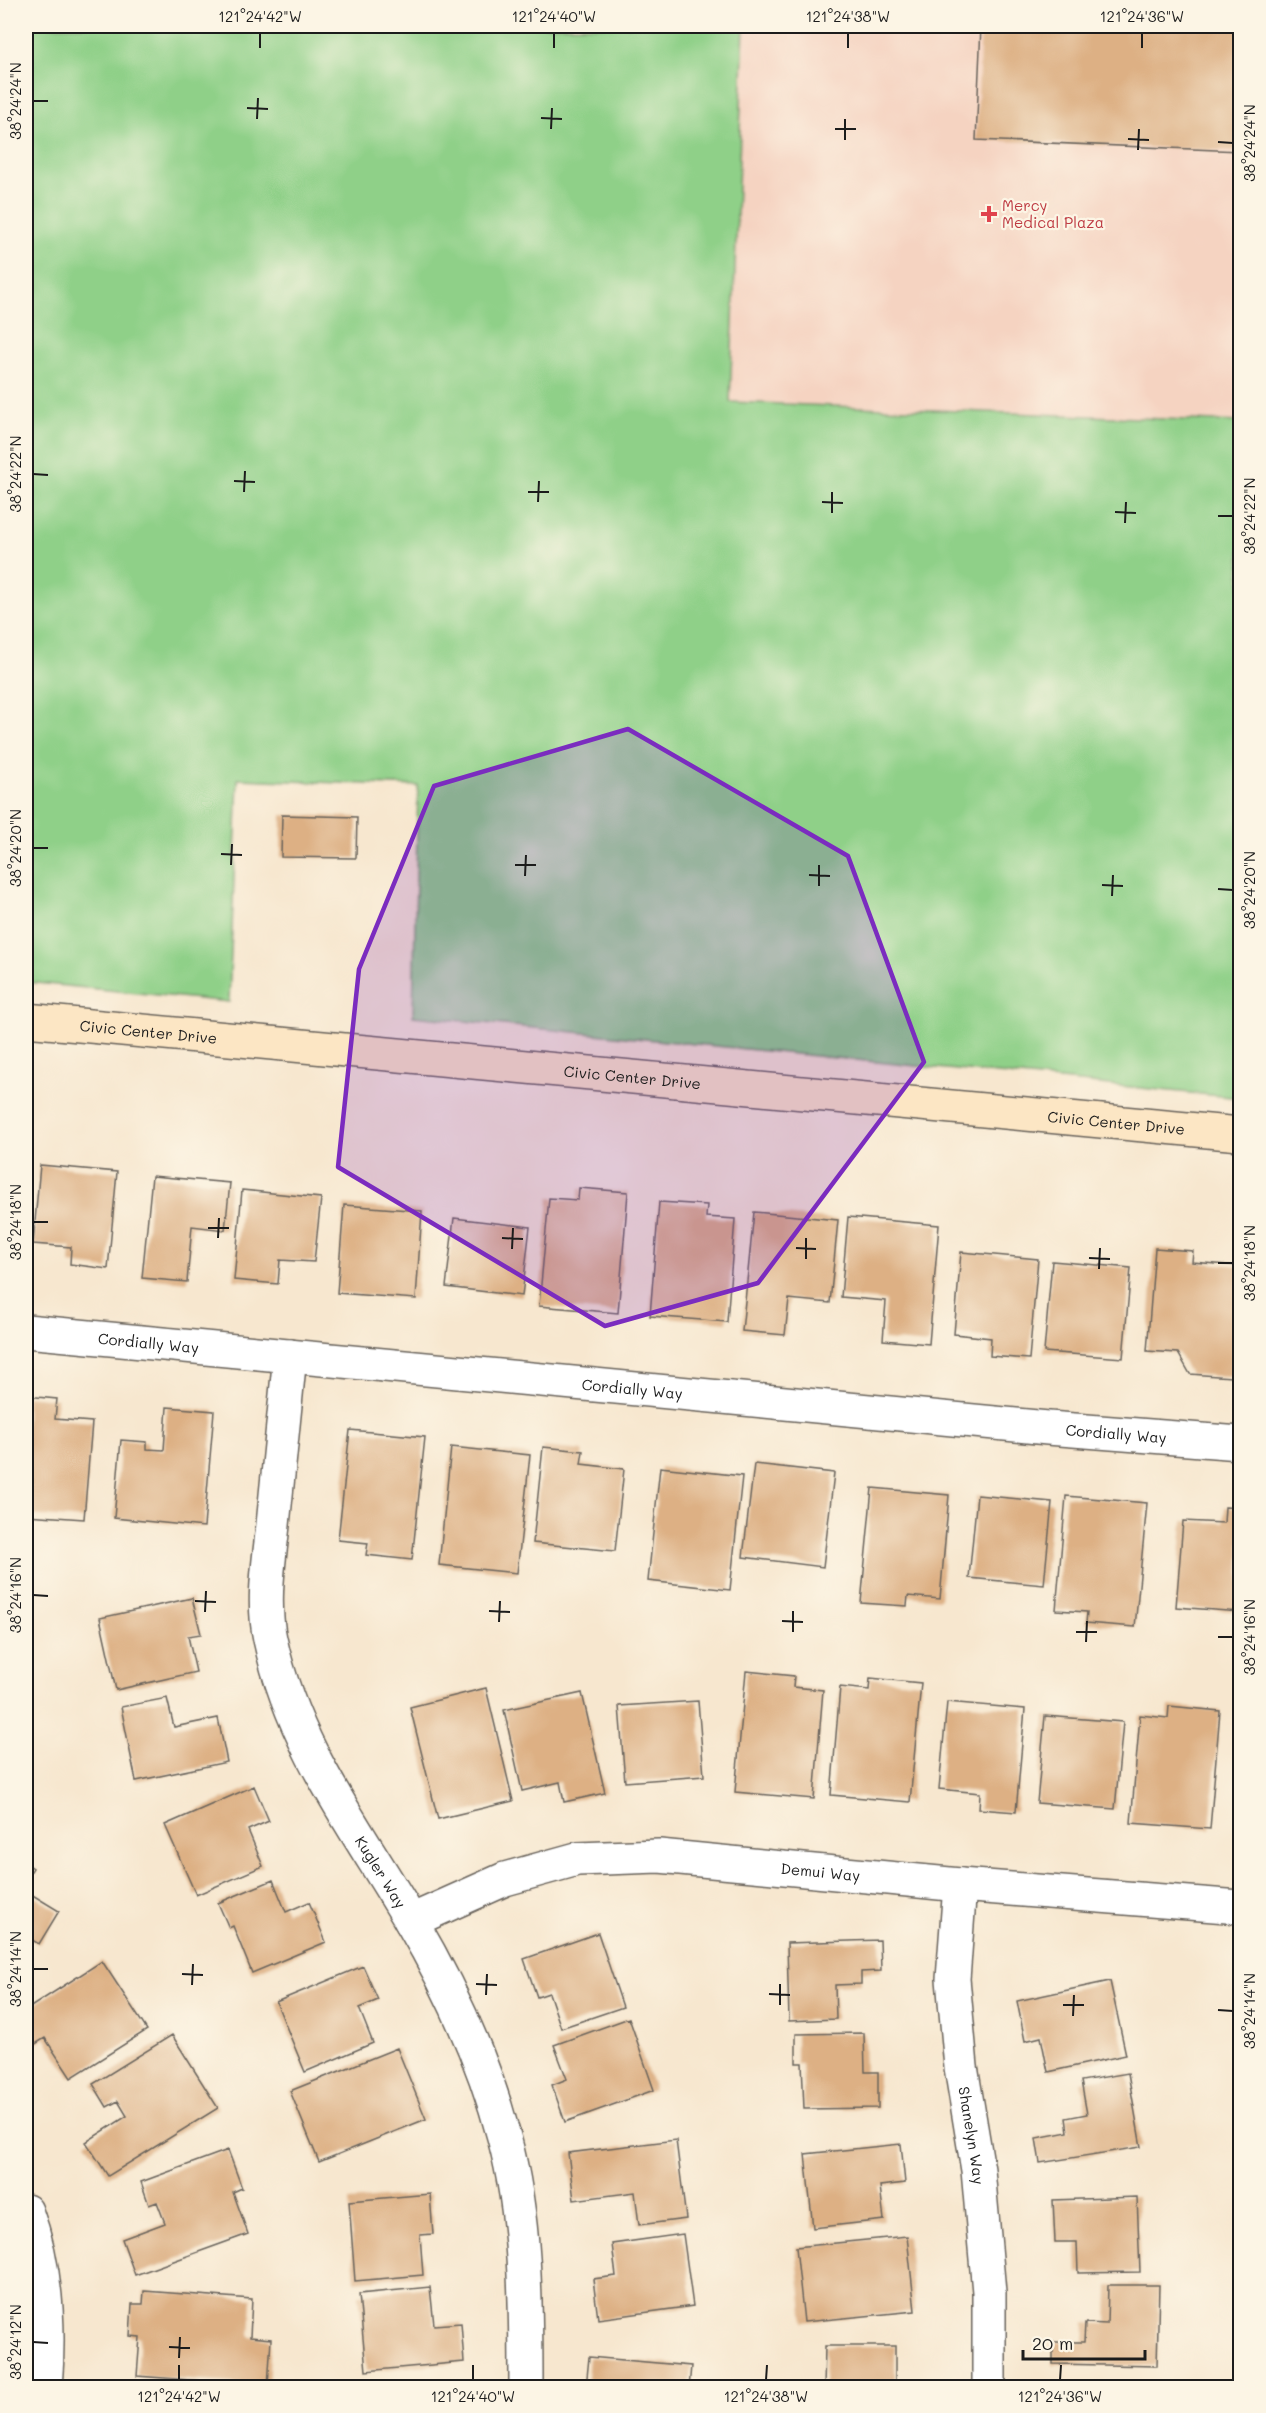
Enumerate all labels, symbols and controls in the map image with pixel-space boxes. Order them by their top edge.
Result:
text: 121°24'42"W [218,6,302,26]
text: 121°24'40"W [512,6,596,26]
text: 121°24'38"W [806,6,890,26]
text: 121°24'36"W [1100,6,1184,26]
text: 38°24'24"N [5,62,25,140]
text: 38°24'24"N [1239,104,1259,182]
place label: Mercy Medical Plaza [1002,195,1104,232]
marker: Mercy Medical Plaza [980,205,998,223]
text: 38°24'22"N [5,435,25,513]
text: 38°24'22"N [1239,477,1259,555]
text: 38°24'20"N [5,809,25,887]
text: 38°24'20"N [1239,851,1259,929]
street label: Civic Center Drive [79,1015,218,1048]
street label: Civic Center Drive [563,1061,702,1093]
street label: Civic Center Drive [1047,1106,1186,1139]
text: 38°24'18"N [5,1184,25,1260]
text: 38°24'18"N [1239,1225,1259,1301]
street label: Cordially Way [97,1328,200,1357]
street label: Cordially Way [581,1374,684,1403]
street label: Cordially Way [1065,1419,1168,1447]
text: 38°24'16"N [5,1557,25,1633]
text: 38°24'16"N [1239,1599,1259,1675]
street label: Kugler Way [351,1832,411,1912]
street label: Demui Way [780,1858,861,1885]
text: 38°24'14"N [5,1931,25,2007]
text: 38°24'14"N [1239,1973,1259,2049]
street label: Shanelyn Way [954,2085,989,2185]
text: 38°24'12"N [5,2304,25,2380]
scale bar [1023,2323,1144,2361]
text: 20 m [1032,2331,1073,2355]
text: 121°24'42"W [137,2386,221,2406]
text: 121°24'40"W [431,2386,515,2406]
text: 121°24'38"W [724,2386,808,2406]
text: 121°24'36"W [1018,2386,1102,2406]

